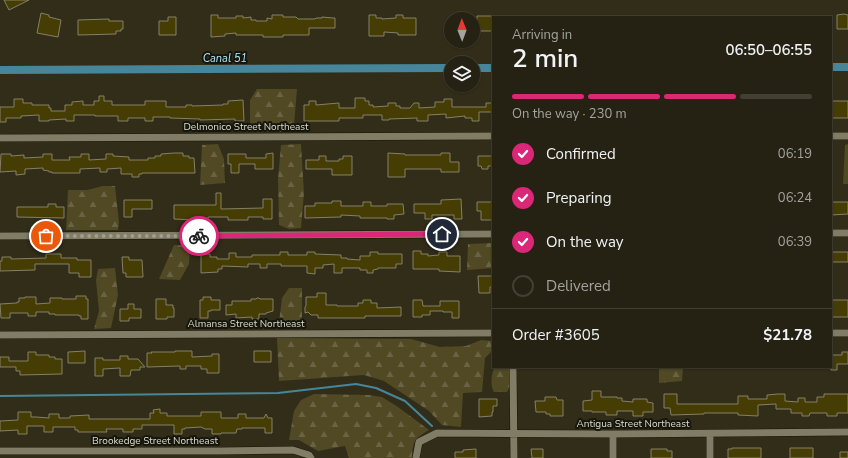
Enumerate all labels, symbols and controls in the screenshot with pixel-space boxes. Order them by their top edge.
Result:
north arrow [444,12,480,48]
map controls [444,12,480,92]
text: Arriving in [512,26,572,44]
text: 06:50–06:55 [725,40,812,60]
text: 2 min [512,41,578,76]
water label: Canal 51 [203,51,247,66]
button: layers [444,56,480,92]
text: On the way · 230 m [512,105,627,123]
street label: Delmonico Street Northeast [183,120,309,134]
icon: check [512,143,534,165]
text: Confirmed [546,144,616,164]
text: 06:19 [778,145,812,163]
icon: check [512,187,534,209]
text: Preparing [546,188,611,208]
text: 06:24 [778,189,812,207]
courier [179,216,219,256]
pin [425,217,459,251]
pin [29,219,63,253]
icon: home [431,223,453,245]
icon: bag [35,225,57,247]
icon: bike [188,225,210,247]
icon: check [512,231,534,253]
text: On the way [546,232,624,252]
text: 06:39 [778,233,812,251]
text: Delivered [546,276,611,296]
street label: Almansa Street Northeast [187,317,305,331]
text: Order #3605 [512,325,600,345]
text: $21.78 [763,325,812,345]
street label: Antigua Street Northeast [577,417,690,431]
street label: Brookedge Street Northeast [92,434,218,448]

